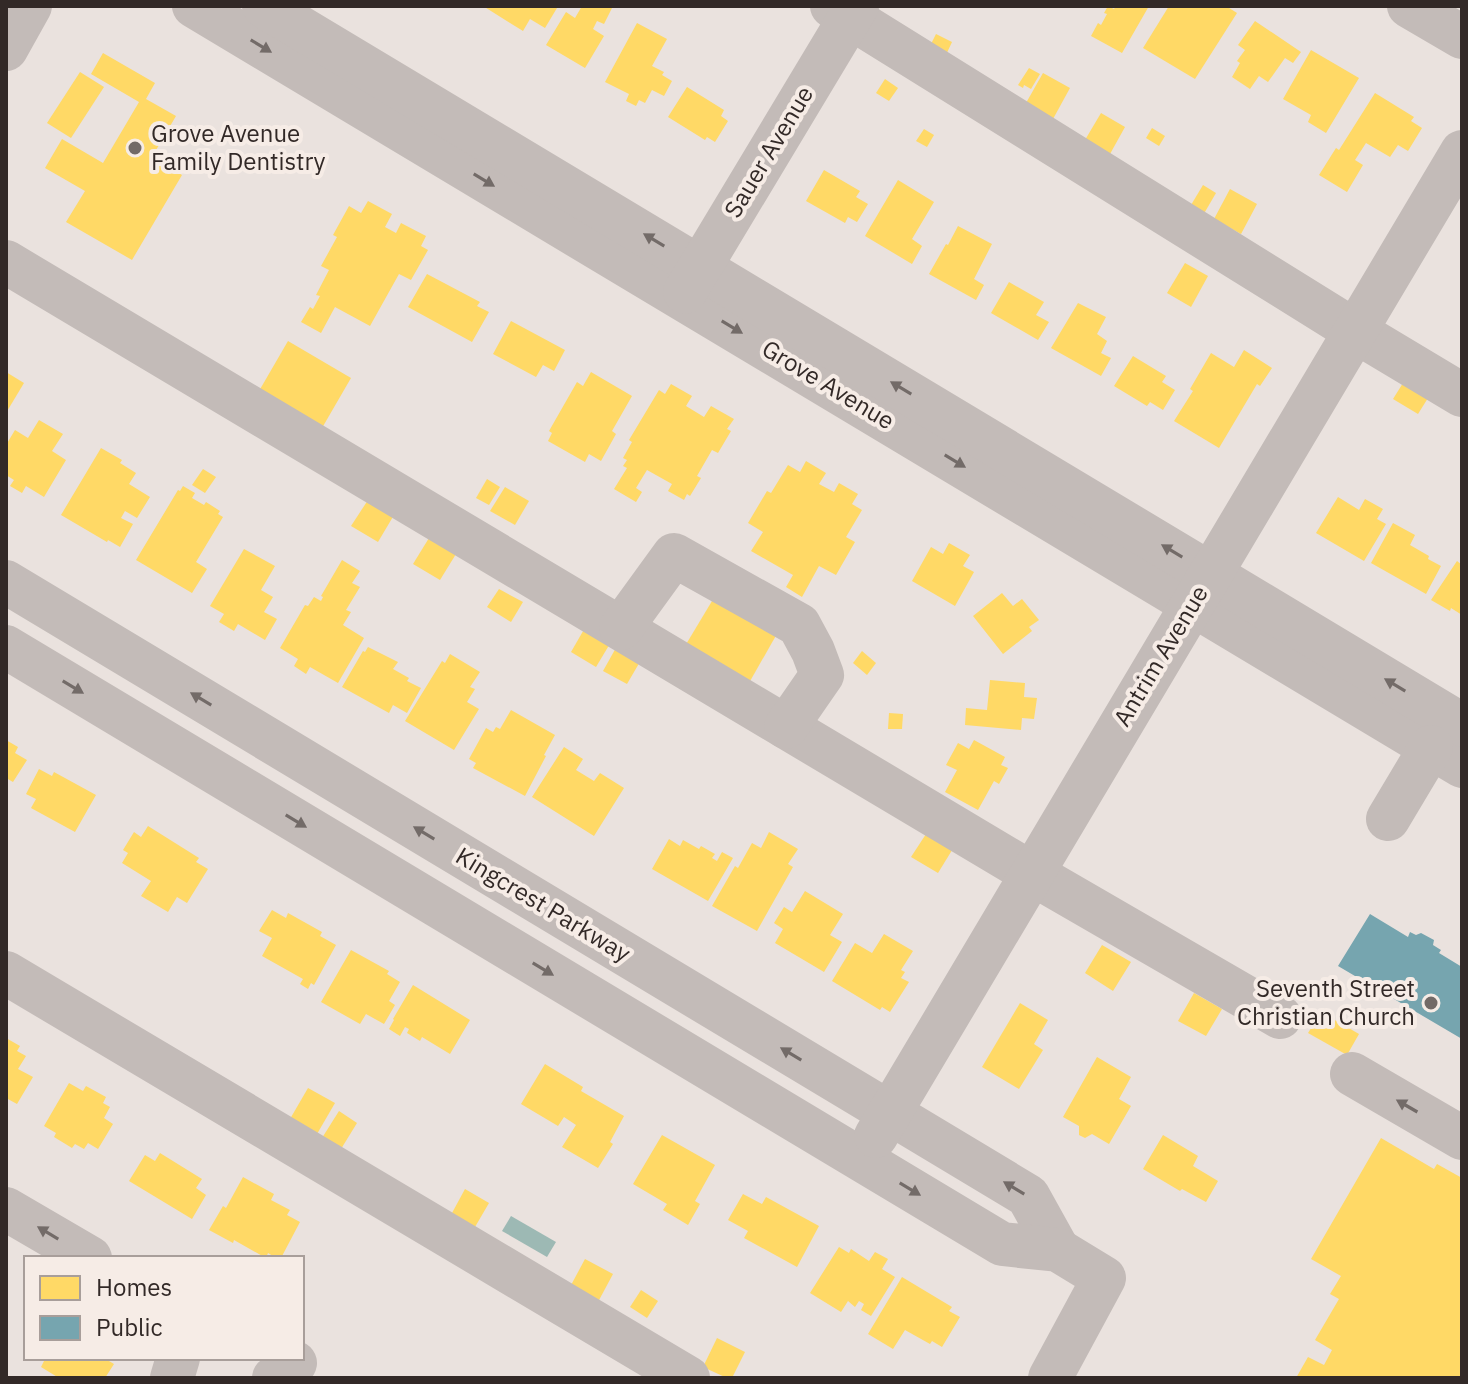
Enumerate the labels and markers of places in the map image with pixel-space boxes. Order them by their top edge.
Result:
place label: Grove Avenue Family Dentistry [151,117,325,177]
marker: Grove Avenue Family Dentistry [126,139,144,157]
place label: Seventh Street Christian Church [1237,972,1415,1032]
marker: Seventh Street Christian Church [1422,994,1440,1012]

